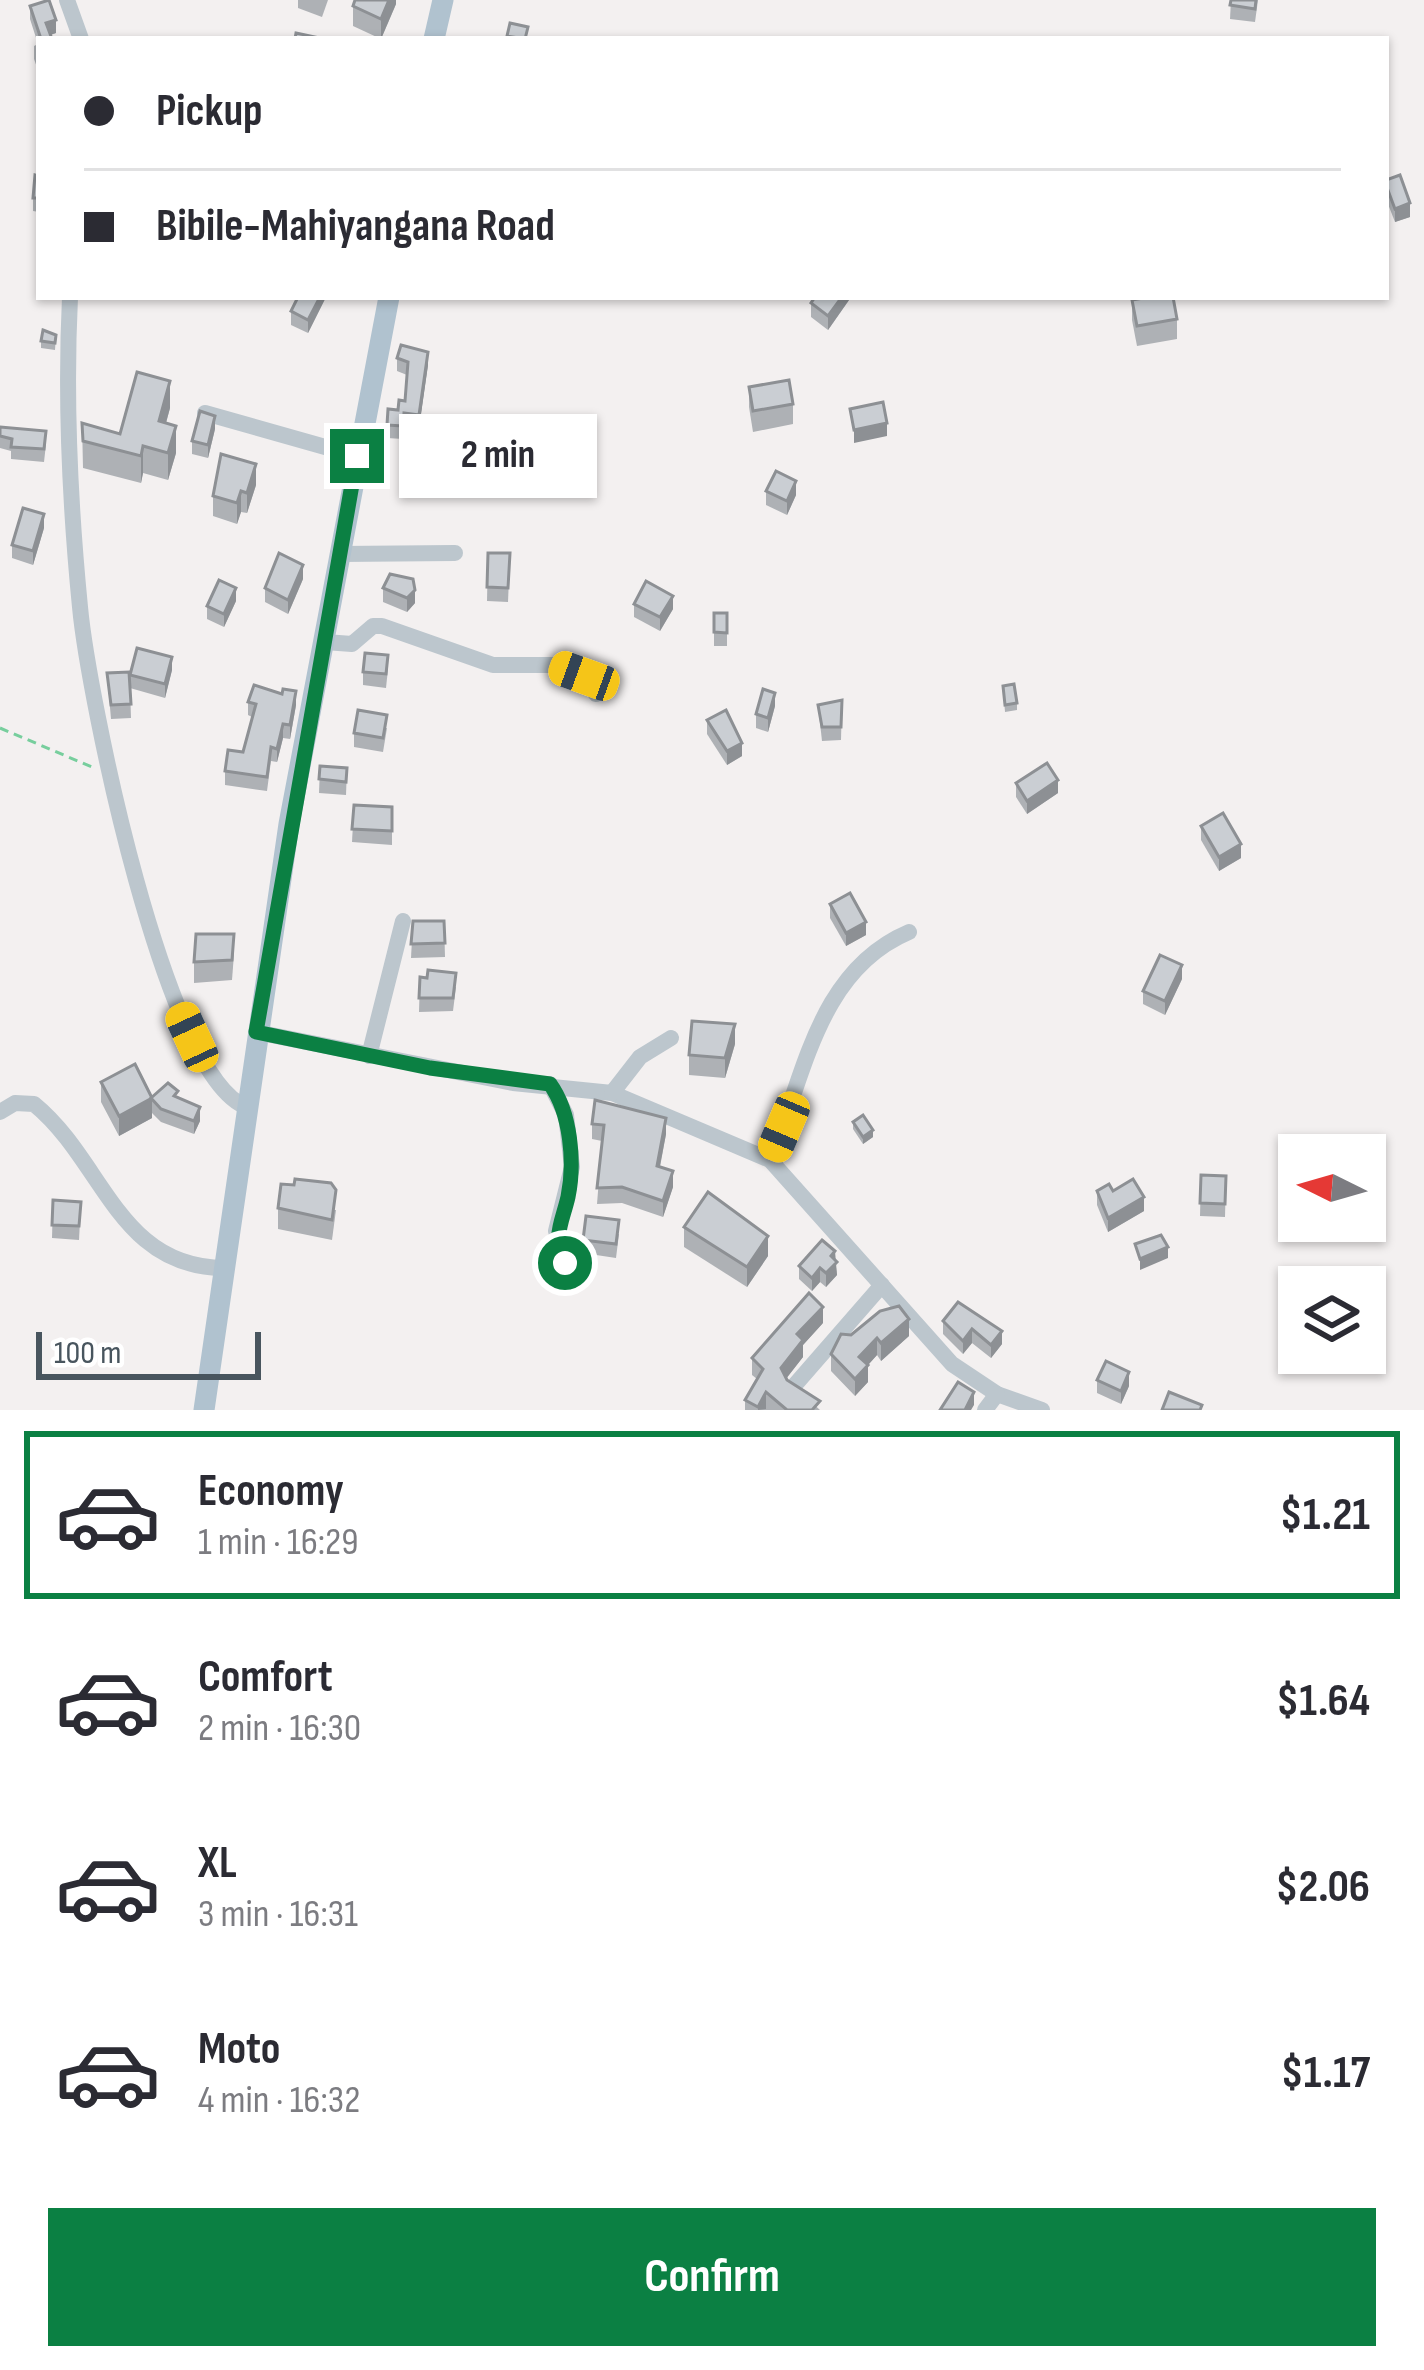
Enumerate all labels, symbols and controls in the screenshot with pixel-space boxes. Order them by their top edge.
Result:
text: Pickup [156,84,263,139]
text: Bibile-Mahiyangana Road [156,199,555,254]
callout: 2 min [399,414,597,498]
route end [330,429,384,483]
text: 2 min [461,432,535,479]
car [544,647,624,705]
car [160,997,224,1077]
car [753,1087,815,1167]
north arrow [1278,1134,1386,1242]
map controls [1278,1134,1386,1374]
route start [538,1236,592,1290]
button: layers [1278,1266,1386,1374]
scale bar [36,1326,261,1379]
text: 100 m [54,1333,121,1373]
icon: car [54,1461,162,1569]
text: Economy [198,1464,344,1519]
text: $1.21 [1280,1488,1370,1543]
text: 1 min · 16:29 [198,1519,358,1566]
icon: car [54,1647,162,1755]
text: Comfort [198,1650,333,1705]
text: $1.64 [1276,1674,1370,1729]
text: 2 min · 16:30 [198,1705,361,1752]
icon: car [54,1833,162,1941]
text: XL [198,1836,237,1891]
text: $2.06 [1275,1860,1370,1915]
text: 3 min · 16:31 [198,1891,358,1938]
icon: car [54,2019,162,2127]
text: Moto [198,2022,280,2077]
text: $1.17 [1281,2046,1370,2101]
text: 4 min · 16:32 [198,2077,360,2124]
button: Confirm [48,2208,1376,2346]

